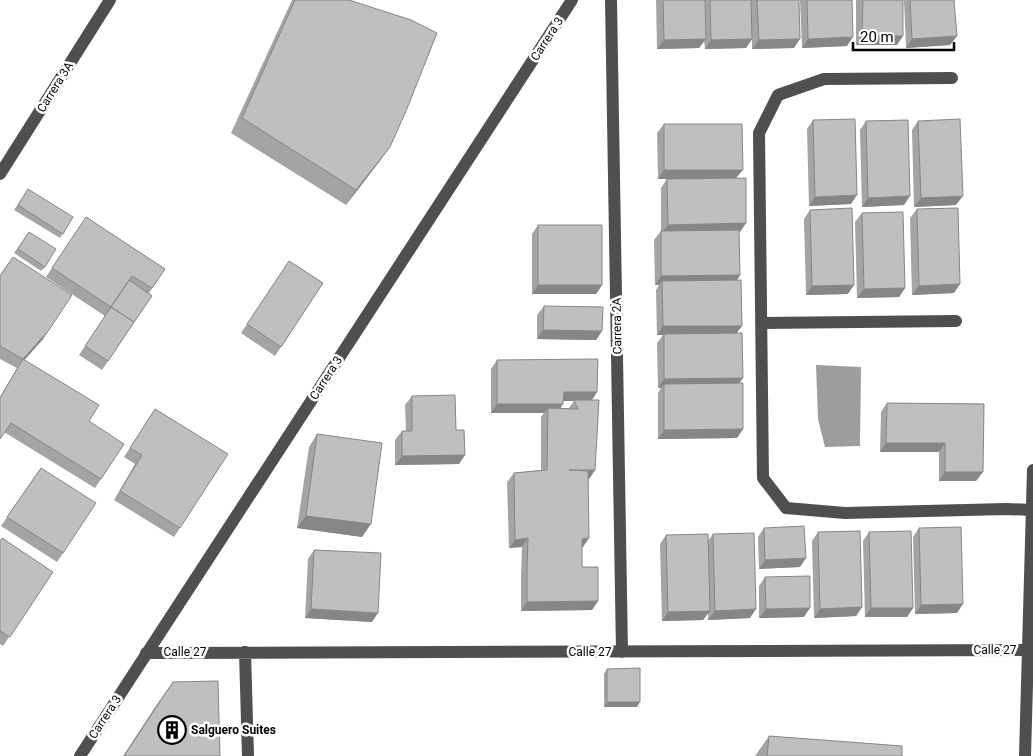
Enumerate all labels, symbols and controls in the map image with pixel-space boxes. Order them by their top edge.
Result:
street label: Carrera 3 [528,15,566,63]
scale bar [853,20,954,52]
text: 20 m [860,28,894,46]
street label: Carrera 3A [34,59,76,115]
street label: Carrera 2A [610,297,624,354]
street label: Carrera 3 [307,354,345,402]
street label: Calle 27 [973,643,1017,657]
street label: Calle 27 [163,645,207,659]
street label: Calle 27 [568,645,612,659]
street label: Carrera 3 [86,693,124,741]
building icon: Salguero Suites [157,715,187,745]
place label: Salguero Suites [191,723,276,737]

